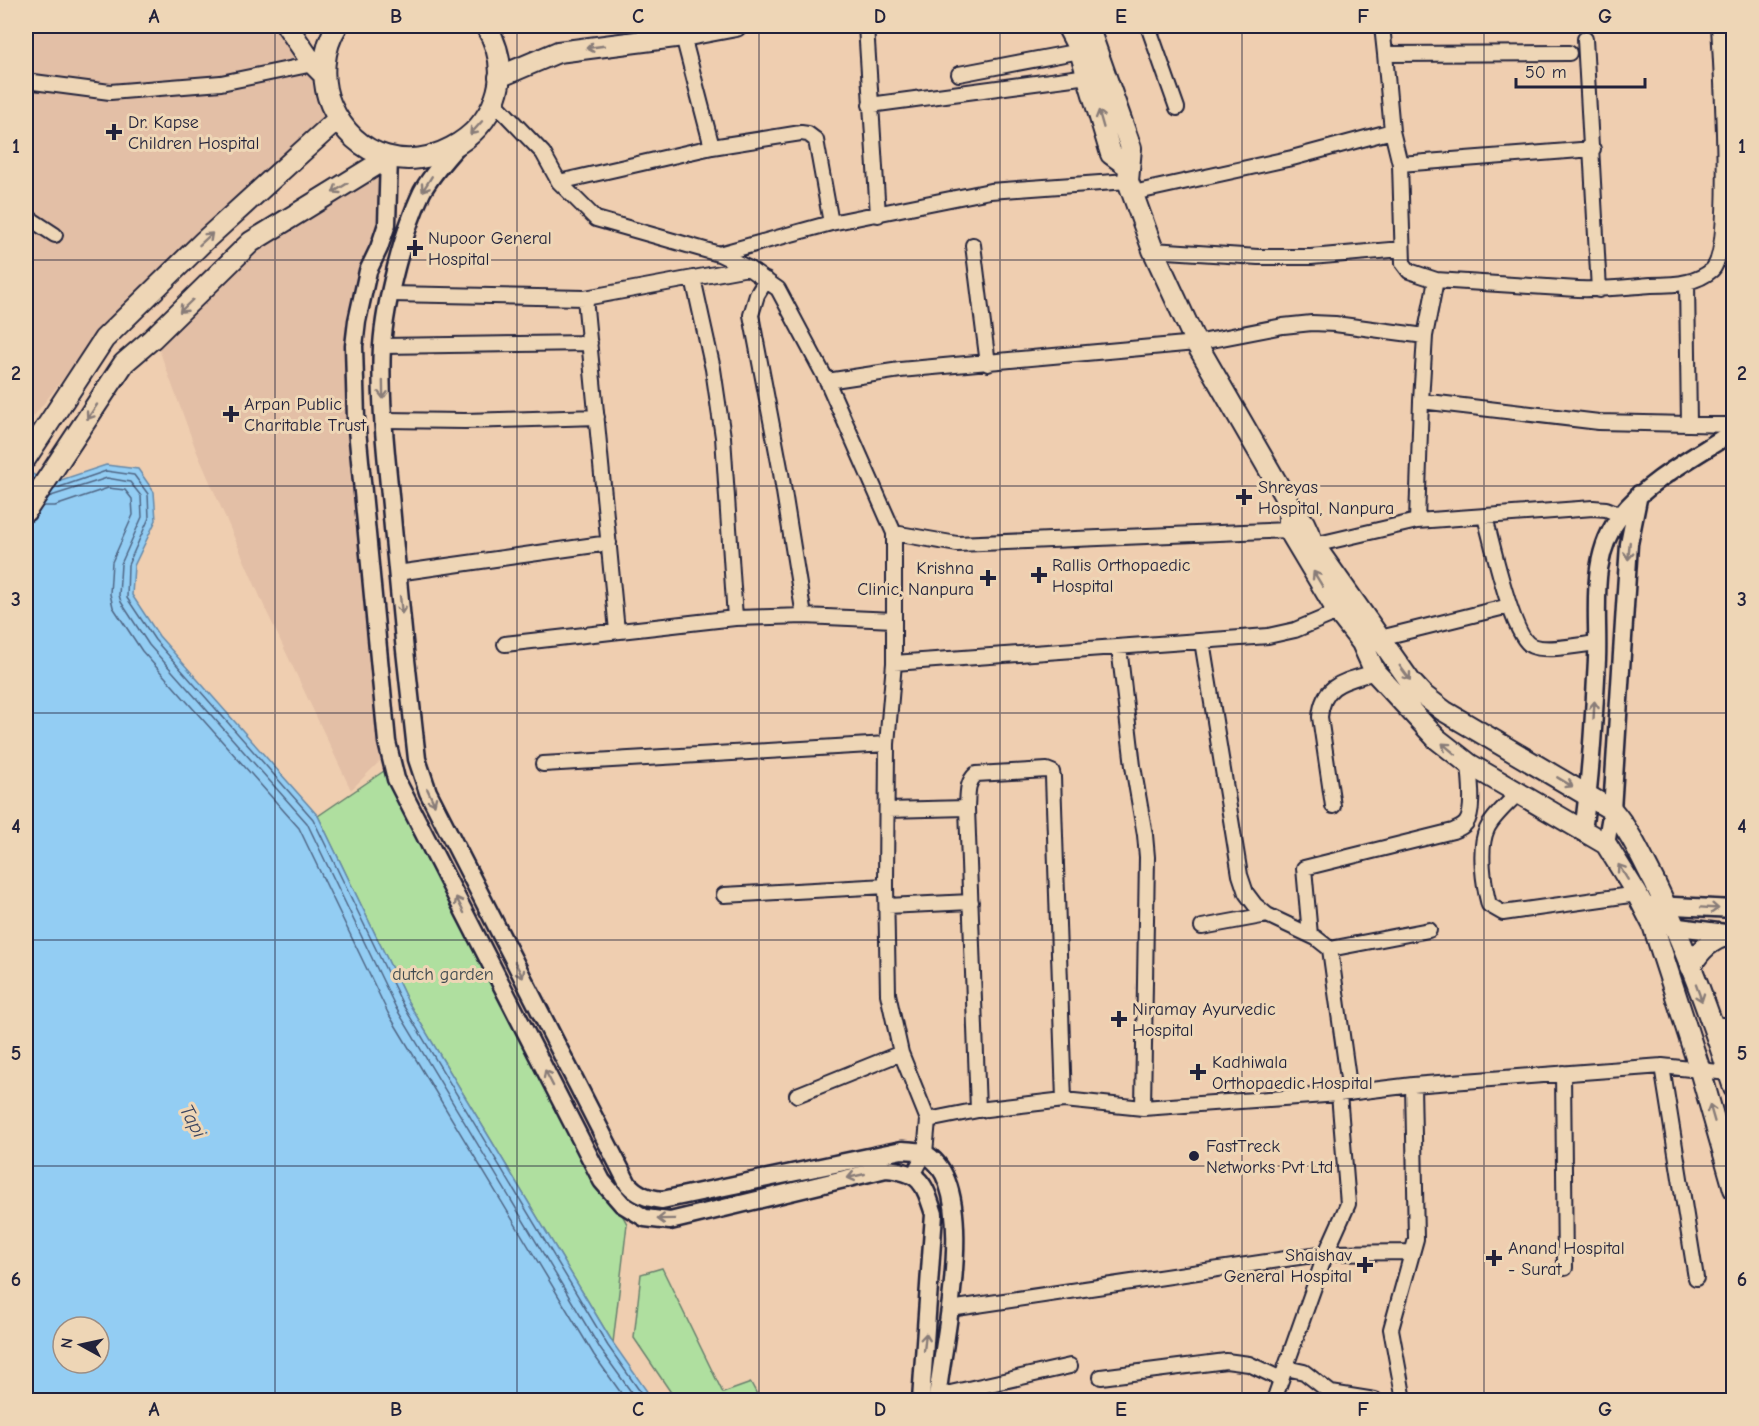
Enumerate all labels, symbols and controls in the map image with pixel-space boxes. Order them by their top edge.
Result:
text: A [148,5,160,28]
text: B [390,5,402,28]
text: C [632,5,644,28]
text: D [874,5,886,28]
text: E [1115,5,1127,28]
text: F [1357,5,1369,28]
text: G [1598,5,1612,28]
one-way arrow [586,42,606,53]
scale bar [1516,51,1645,89]
text: 50 m [1525,62,1567,83]
one-way arrow [1095,110,1106,129]
place label: Dr. Kapse Children Hospital [128,112,259,154]
one-way arrow [469,121,483,136]
marker: Dr. Kapse Children Hospital [105,123,123,141]
text: 1 [12,135,20,158]
text: 1 [1738,135,1746,158]
one-way arrow [421,175,433,192]
one-way arrow [332,182,349,194]
place label: Nupoor General Hospital [428,228,552,270]
one-way arrow [198,232,213,246]
marker: Nupoor General Hospital [406,239,424,257]
one-way arrow [178,298,193,313]
text: 2 [11,362,21,385]
text: 2 [1737,362,1747,385]
one-way arrow [378,379,389,399]
place label: Arpan Public Charitable Trust [244,394,367,436]
one-way arrow [85,403,98,420]
marker: Arpan Public Charitable Trust [222,405,240,423]
place label: Shreyas Hospital, Nanpura [1258,477,1394,519]
marker: Shreyas Hospital, Nanpura [1235,488,1253,506]
one-way arrow [1623,540,1634,560]
place label: Rallis Orthopaedic Hospital [1052,555,1191,597]
place label: Krishna Clinic, Nanpura [857,558,974,600]
marker: Rallis Orthopaedic Hospital [1030,566,1048,584]
marker: Krishna Clinic, Nanpura [979,569,997,587]
one-way arrow [1312,571,1324,588]
text: 3 [11,588,21,611]
text: 3 [1737,588,1747,611]
one-way arrow [395,595,406,614]
one-way arrow [1399,665,1411,681]
one-way arrow [1588,701,1599,721]
one-way arrow [1442,742,1457,756]
one-way arrow [1556,777,1573,789]
one-way arrow [425,787,437,805]
text: 4 [11,815,21,838]
text: 4 [1737,815,1747,838]
one-way arrow [1617,864,1629,881]
one-way arrow [454,896,465,914]
one-way arrow [1699,903,1719,914]
one-way arrow [514,961,525,979]
park label: dutch garden [392,964,494,985]
one-way arrow [1695,983,1706,1001]
place label: Niramay Ayurvedic Hospital [1132,999,1276,1041]
marker: Niramay Ayurvedic Hospital [1110,1010,1128,1028]
text: 5 [11,1042,21,1065]
text: 5 [1737,1042,1747,1065]
place label: Kadhiwala Orthopaedic Hospital [1212,1052,1373,1094]
marker: Kadhiwala Orthopaedic Hospital [1189,1063,1207,1081]
one-way arrow [543,1070,555,1087]
water label: Tapi [175,1101,211,1142]
one-way arrow [1706,1104,1717,1123]
place label: FastTreck Networks Pvt Ltd [1206,1136,1333,1178]
marker: FastTreck Networks Pvt Ltd [1187,1149,1201,1163]
one-way arrow [847,1171,866,1183]
one-way arrow [657,1214,677,1225]
place label: Anand Hospital - Surat [1508,1238,1625,1280]
place label: Shaishav General Hospital [1224,1245,1352,1287]
marker: Anand Hospital - Surat [1485,1249,1503,1267]
marker: Shaishav General Hospital [1356,1256,1374,1274]
text: 6 [11,1268,21,1291]
text: 6 [1737,1268,1747,1291]
north arrow [51,1315,111,1375]
one-way arrow [920,1333,931,1353]
text: N [57,1337,77,1349]
text: A [148,1398,160,1421]
text: B [390,1398,402,1421]
text: C [632,1398,644,1421]
text: D [874,1398,886,1421]
text: E [1115,1398,1127,1421]
text: F [1357,1398,1369,1421]
text: G [1598,1398,1612,1421]

